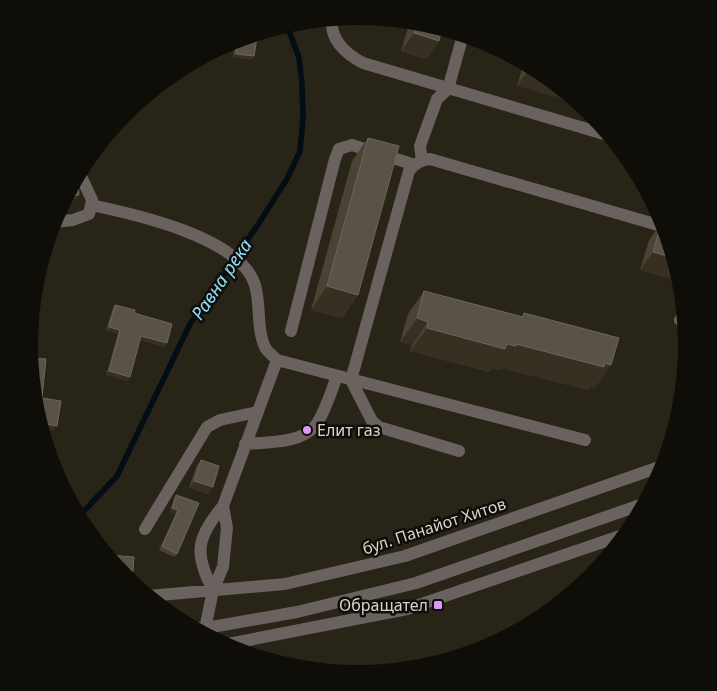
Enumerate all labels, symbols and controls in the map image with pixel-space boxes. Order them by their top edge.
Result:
water label: Равна река [185,234,257,324]
place label: Елит газ [317,419,381,441]
marker: Елит газ [301,424,313,436]
street label: бул. Панайот Хитов [359,492,509,560]
place label: Обращател [339,594,428,616]
marker: Обращател [432,599,444,611]

